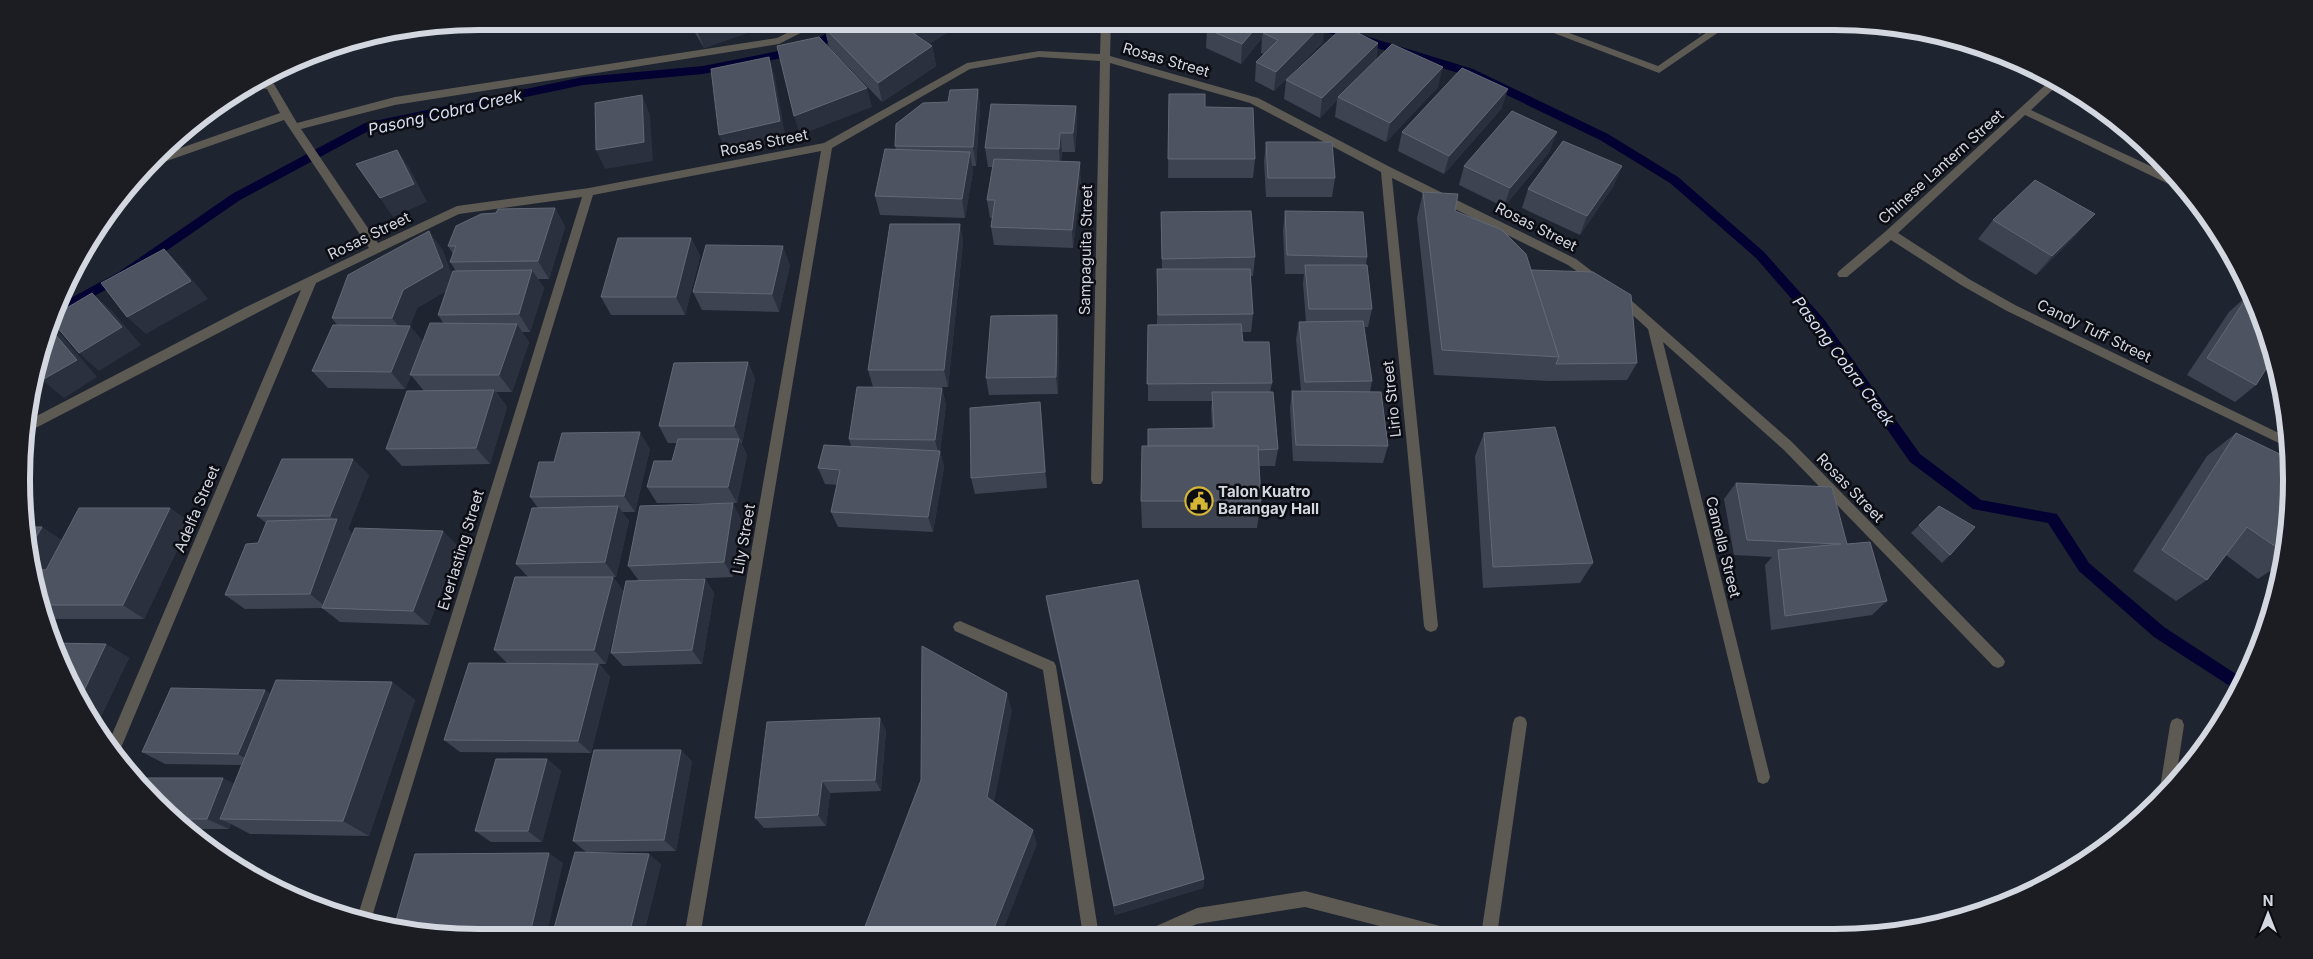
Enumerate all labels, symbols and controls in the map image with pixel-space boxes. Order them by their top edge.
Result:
street label: Rosas Street [1121,38,1212,81]
water label: Pasong Cobra Creek [366,84,524,139]
street label: Chinese Lantern Street [1874,105,2007,228]
street label: Rosas Street [718,125,810,160]
street label: Sampaguita Street [1075,184,1096,315]
street label: Rosas Street [1492,198,1580,255]
street label: Rosas Street [325,207,413,264]
water label: Pasong Cobra Creek [1789,292,1900,430]
street label: Candy Tuff Street [2034,295,2154,366]
street label: Lirio Street [1378,360,1405,438]
street label: Rosas Street [1813,449,1888,526]
street label: Adelfa Street [170,463,223,555]
place label: Talon Kuatro Barangay Hall [1218,482,1319,518]
public building icon: Talon Kuatro Barangay Hall [1184,486,1214,516]
street label: Everlasting Street [433,487,488,612]
street label: Camella Street [1702,494,1745,599]
street label: Lily Street [728,502,759,575]
north arrow [2243,889,2293,939]
text: N [2263,892,2273,909]

